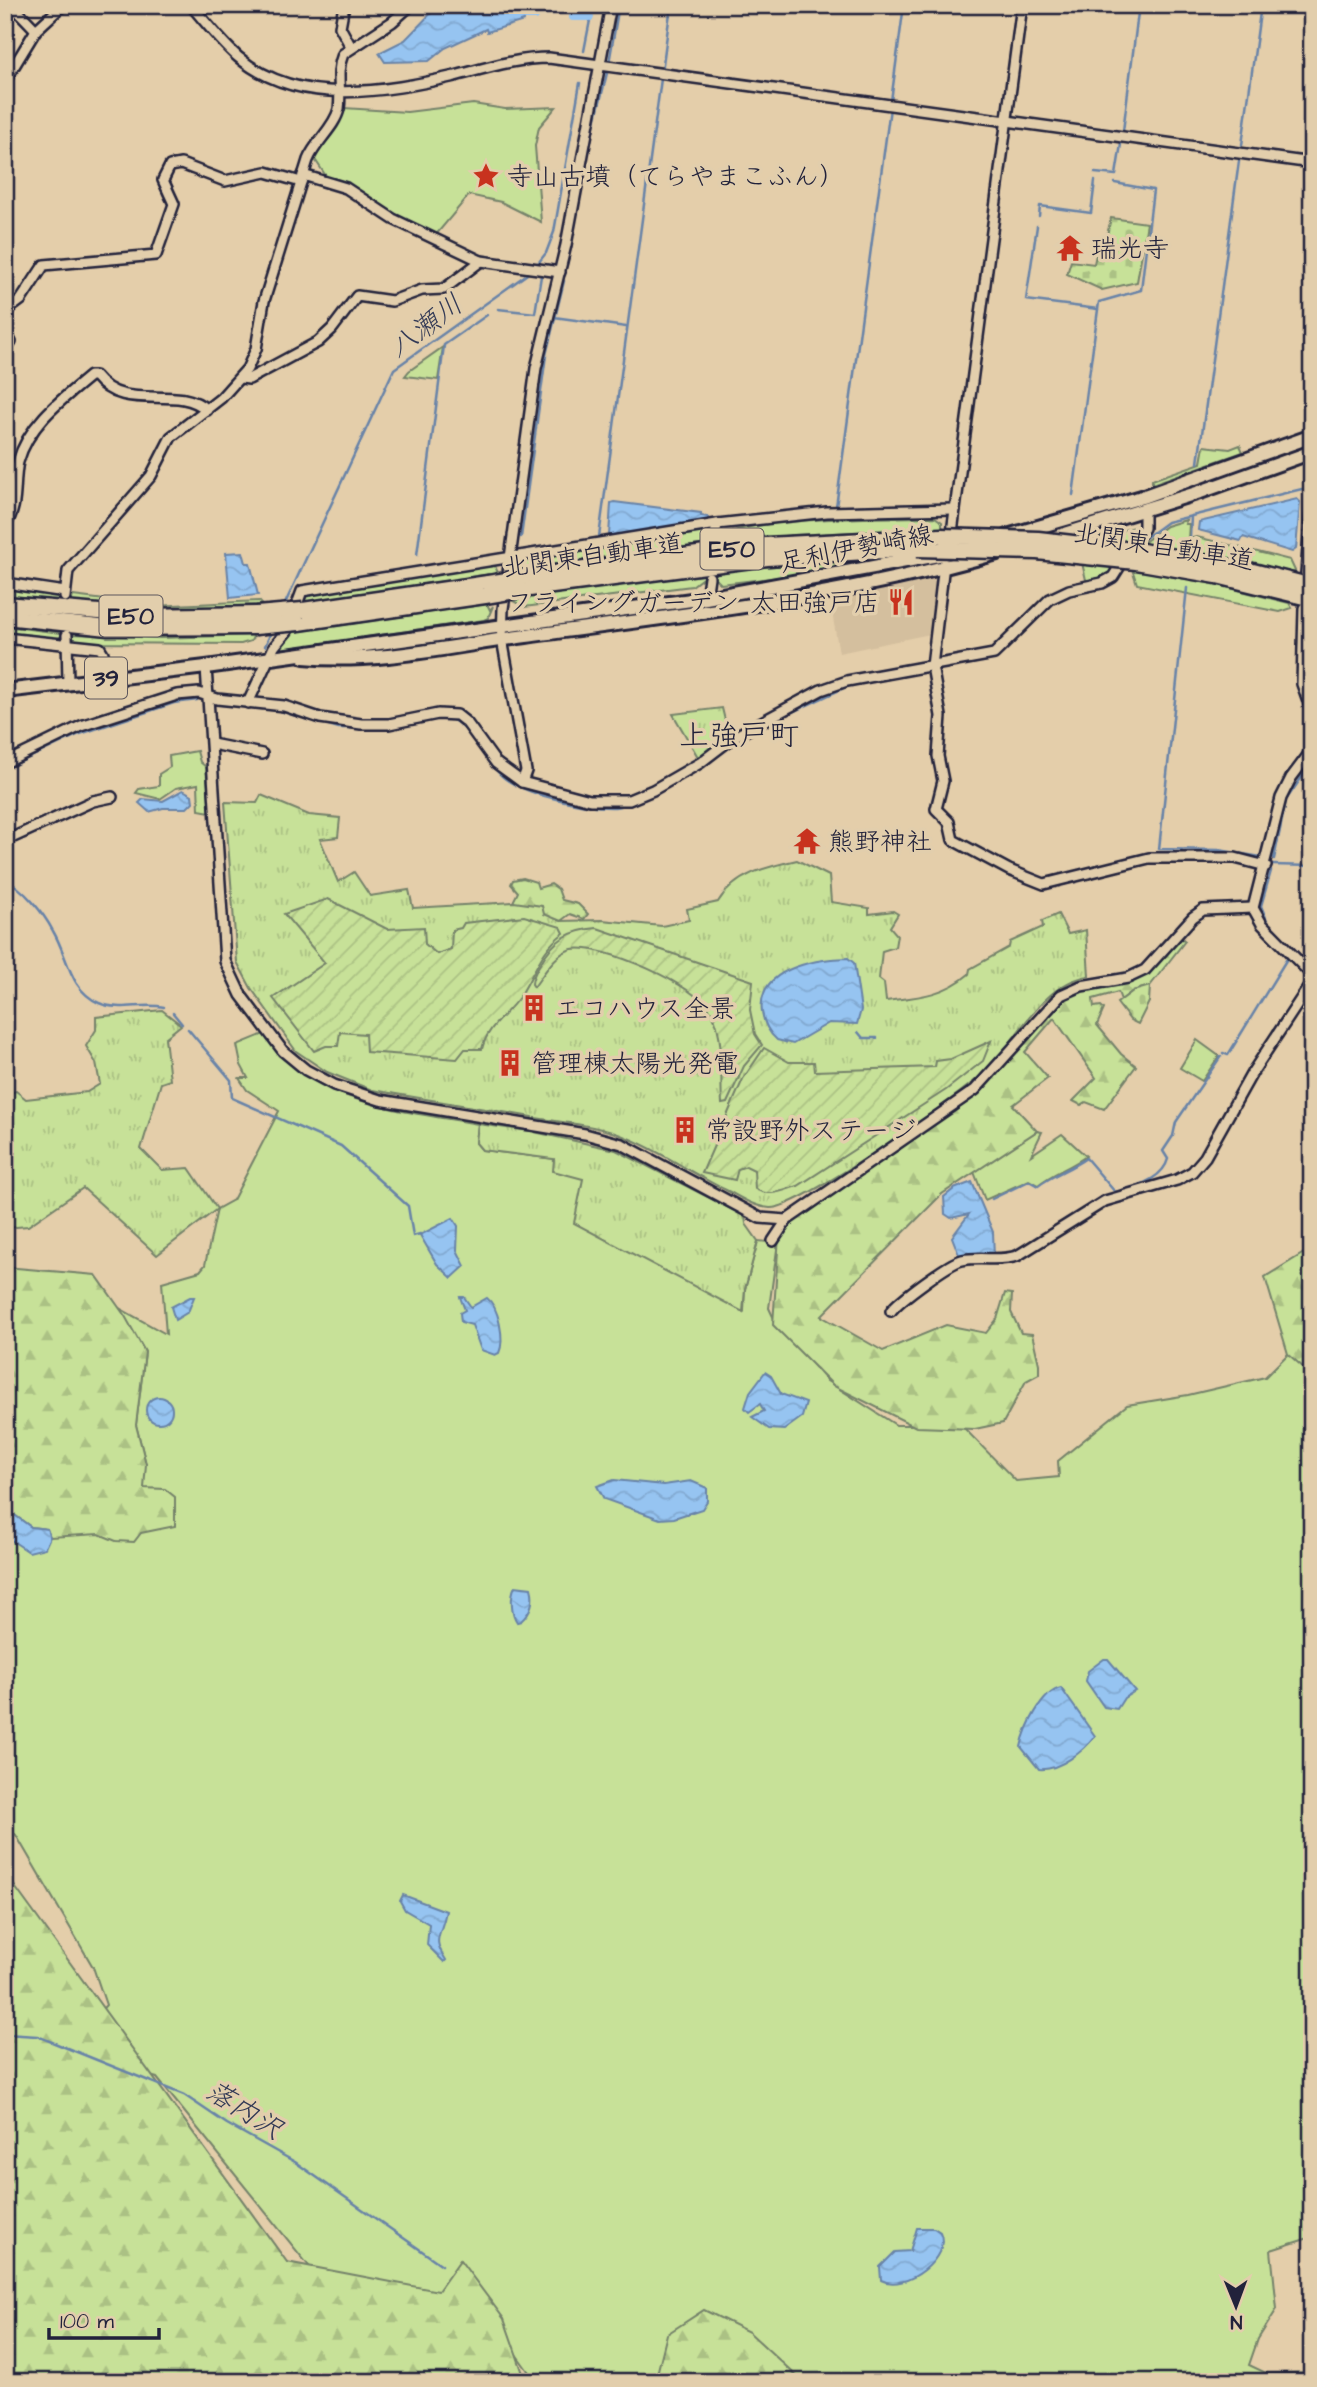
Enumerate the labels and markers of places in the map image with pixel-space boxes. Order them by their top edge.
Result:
place label: 寺山古墳（てらやまこふん） [507,159,845,195]
place icon: 寺山古墳（てらやまこふん） [471,161,501,191]
place label: 瑞光寺 [1091,231,1169,267]
temple icon: 瑞光寺 [1055,233,1085,263]
place label: フライングガーデン 太田強戸店 [507,585,880,621]
restaurant icon: フライングガーデン 太田強戸店 [886,587,916,617]
place label: 熊野神社 [828,824,932,860]
temple icon: 熊野神社 [792,826,822,856]
place label: エコハウス全景 [555,991,735,1027]
building icon: エコハウス全景 [519,993,549,1023]
place label: 管理棟太陽光発電 [531,1046,739,1082]
building icon: 管理棟太陽光発電 [495,1048,525,1078]
place label: 常設野外ステージ [706,1113,916,1149]
building icon: 常設野外ステージ [670,1115,700,1145]

